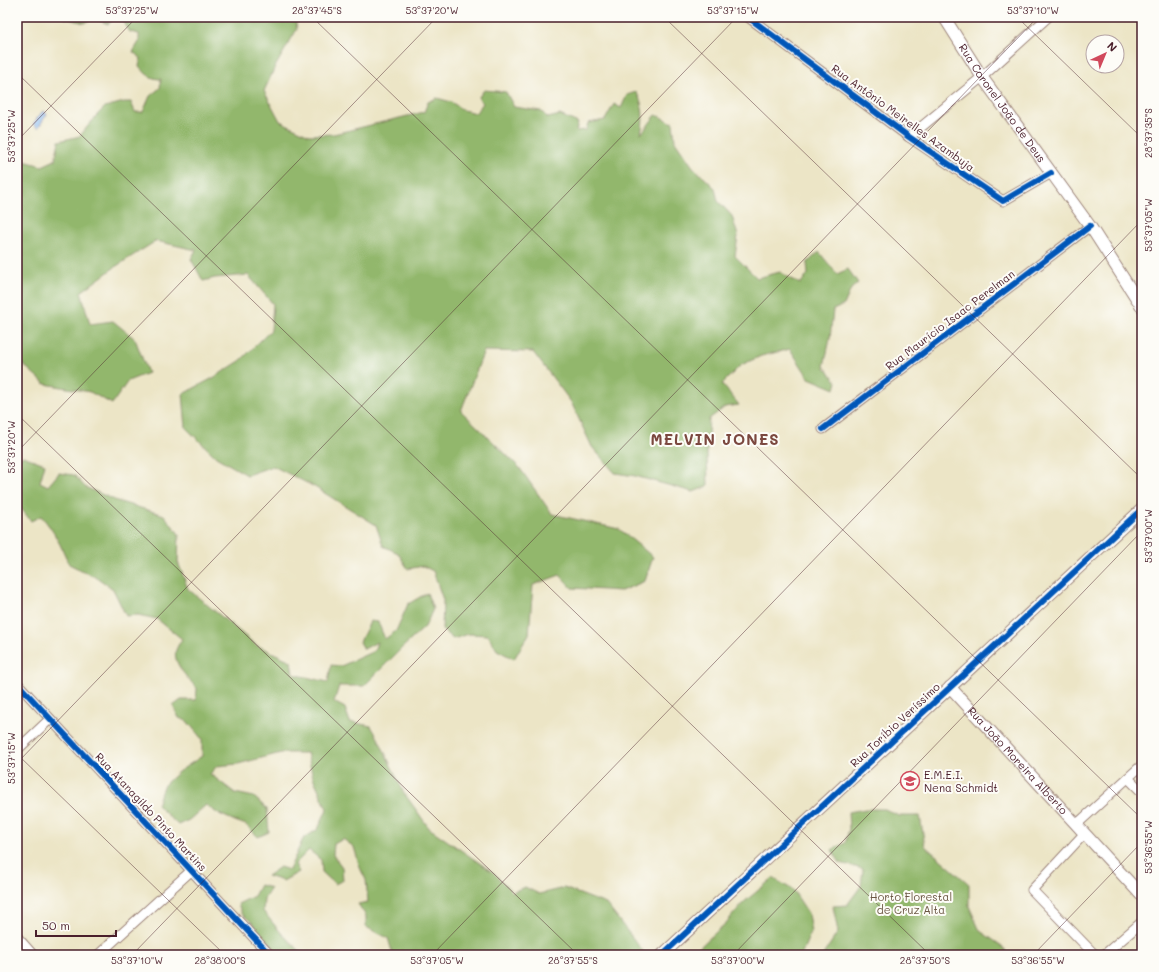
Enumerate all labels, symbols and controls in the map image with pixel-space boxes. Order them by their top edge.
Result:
text: 53°37'25"W [106,3,159,17]
text: 28°37'45"S [292,3,342,17]
text: 53°37'20"W [405,3,459,17]
text: 53°37'15"W [707,3,759,17]
text: 53°37'10"W [1007,3,1059,17]
north arrow [1085,34,1125,74]
text: N [1104,38,1121,55]
street label: Rua Coronel João de Deus [956,41,1049,165]
street label: Rua Antônio Meirelles Azambuja [829,61,978,175]
text: 28°37'35"S [1141,108,1155,158]
text: 53°37'25"W [4,109,18,162]
text: 53°37'05"W [1141,198,1155,252]
street label: Rua Maurício Isaac Perelman [882,266,1017,373]
text: 53°37'20"W [4,420,18,474]
district label: MELVIN JONES [650,429,780,449]
text: 53°37'00"W [1141,509,1155,563]
street label: Rua Toríbio Veríssimo [847,679,943,770]
street label: Rua João Moreira Alberto [965,703,1072,818]
text: 53°37'15"W [4,732,18,784]
street label: Rua Atanagildo Pinto Martins [92,749,210,874]
place label: E.M.E.I. Nena Schmidt [924,767,998,795]
school or university icon: E.M.E.I. Nena Schmidt [899,770,921,792]
text: 53°36'55"W [1141,820,1155,874]
park label: Horto Florestal de Cruz Alta [870,889,952,917]
scale bar [36,912,116,938]
text: 50 m [42,917,70,933]
text: 53°37'10"W [111,953,163,967]
text: 28°38'00"S [194,953,246,967]
text: 53°37'05"W [410,953,464,967]
text: 28°37'55"S [548,953,598,967]
text: 53°37'00"W [711,953,765,967]
text: 28°37'50"S [900,953,950,967]
text: 53°36'55"W [1011,953,1065,967]

